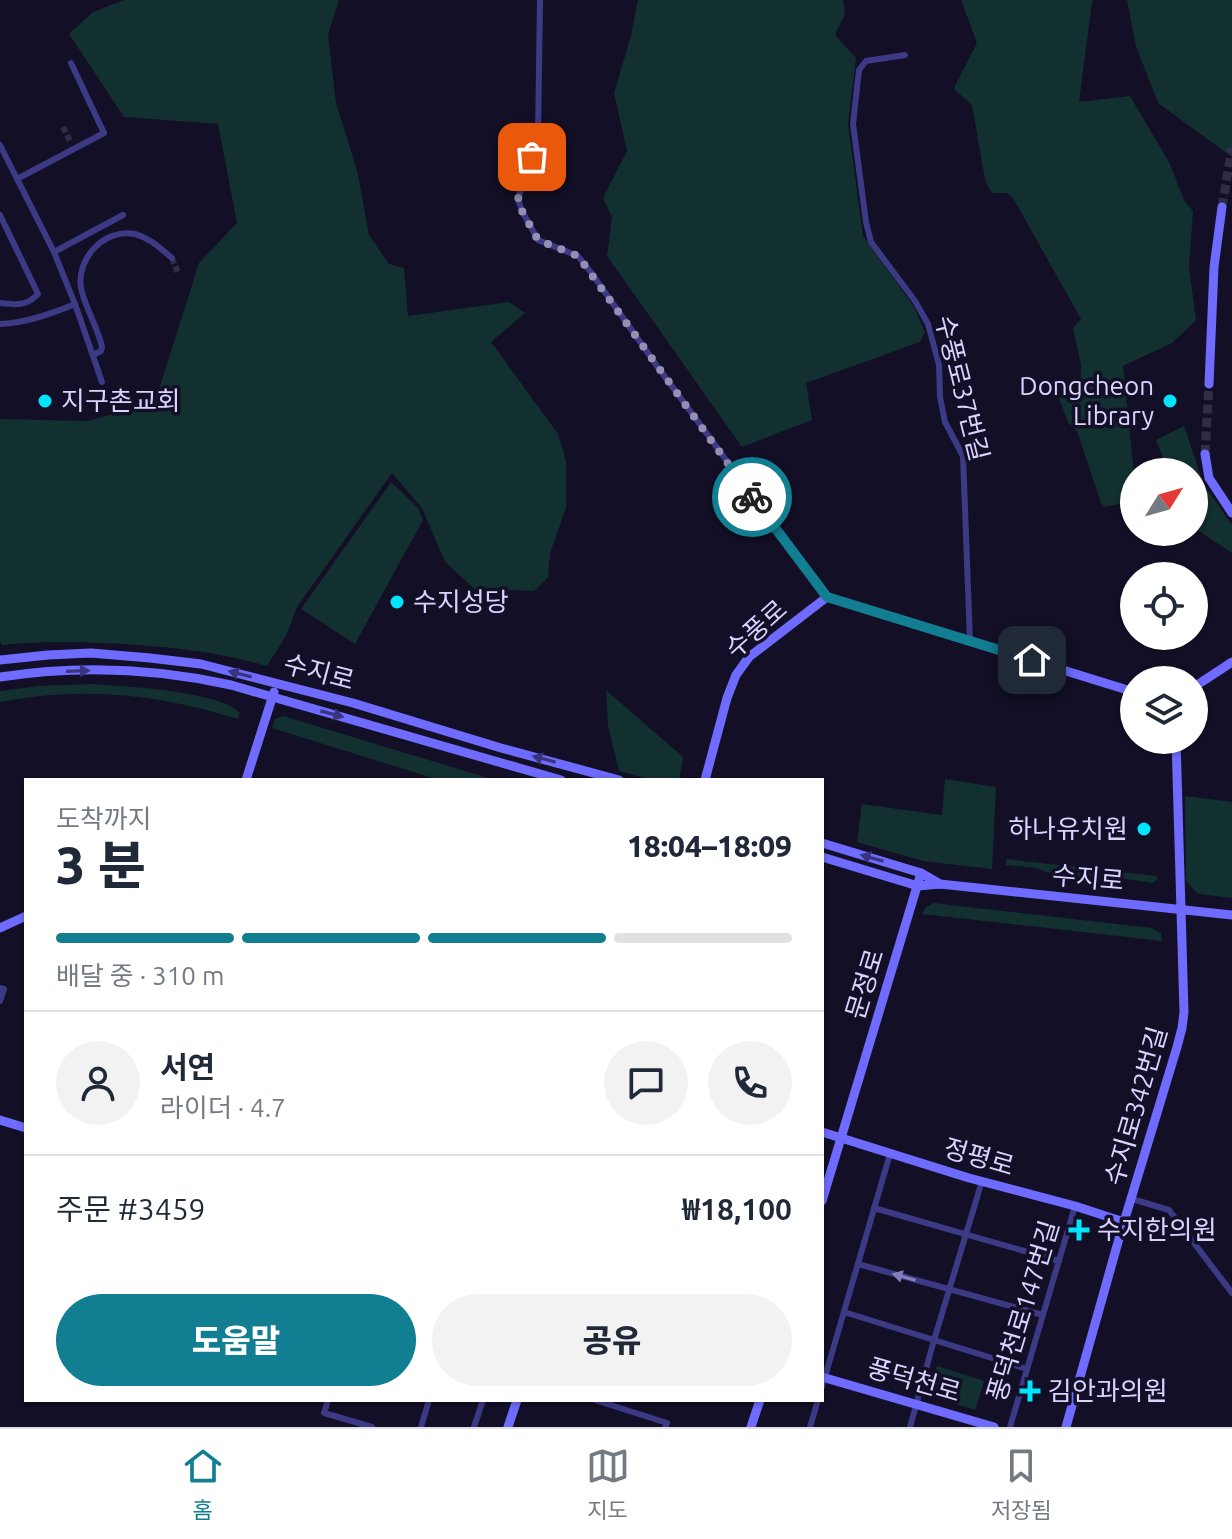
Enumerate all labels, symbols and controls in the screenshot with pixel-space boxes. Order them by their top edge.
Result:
pin [498,123,566,191]
icon: bag [510,135,554,179]
street label: 수풍로37번길 [930,312,995,464]
place label: Dongcheon Library [1019,371,1154,430]
place label: 지구촌교회 [61,386,181,415]
marker: 지구촌교회 [36,392,54,410]
marker: Dongcheon Library [1161,392,1179,410]
courier [712,457,792,537]
north arrow [1120,458,1208,546]
map controls [1120,458,1208,754]
icon: bike [730,475,774,519]
button: locate [1120,562,1208,650]
place label: 수지성당 [413,587,509,616]
marker: 수지성당 [388,593,406,611]
street label: 수풍로 [719,594,792,663]
pin [998,626,1066,694]
icon: home [1010,638,1054,682]
street label: 수지로 [281,648,358,695]
one-way arrow [66,664,91,677]
button: layers [1120,666,1208,754]
one-way arrow [227,667,252,679]
one-way arrow [321,708,345,721]
one-way arrow [531,753,556,765]
text: 도착까지 [56,804,152,833]
place label: 하나유치원 [1008,814,1128,843]
marker: 하나유치원 [1135,820,1153,838]
text: 18:04–18:09 [627,829,792,863]
text: 3 분 [56,836,146,894]
one-way arrow [859,851,883,864]
street label: 수지로 [1051,860,1125,895]
street label: 문정로 [840,945,889,1022]
text: 배달 중 · 310 m [56,961,224,990]
street label: 수지로342번길 [1099,1023,1172,1188]
button: person [56,1041,140,1125]
button: chat [604,1041,688,1125]
button: phone [708,1041,792,1125]
text: 서연 [160,1050,215,1084]
text: 라이더 · 4.7 [160,1093,286,1122]
street label: 정평로 [941,1133,1018,1180]
text: 주문 #3459 [56,1192,206,1226]
text: ₩18,100 [682,1192,792,1226]
place label: 수지한의원 [1097,1215,1217,1244]
street label: 풍덕천로147번길 [981,1217,1064,1405]
marker: 수지한의원 [1068,1219,1090,1241]
one-way arrow [892,1270,916,1283]
button: 도움말 [56,1294,416,1386]
button: 공유 [432,1294,792,1386]
street label: 풍덕천로 [864,1352,964,1407]
place label: 김안과의원 [1048,1376,1168,1405]
marker: 김안과의원 [1019,1380,1041,1402]
tab: 홈 [181,1444,225,1524]
tab: 지도 [586,1444,630,1524]
tab: 저장됨 [991,1444,1051,1524]

